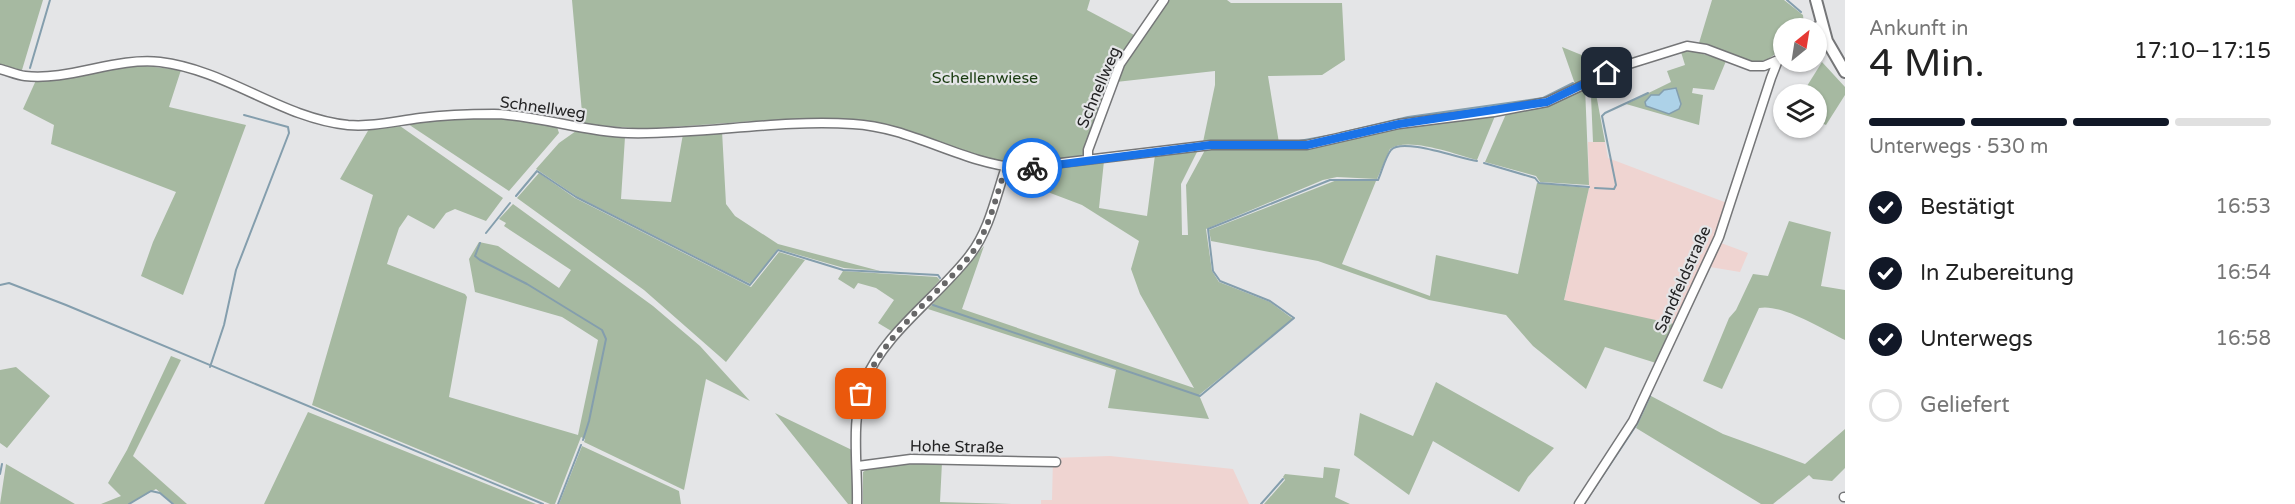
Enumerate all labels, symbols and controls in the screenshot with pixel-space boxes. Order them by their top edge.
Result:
text: Ankunft in [1869,17,1968,41]
north arrow [1773,18,1827,72]
map controls [1773,18,1827,138]
text: 17:10–17:15 [2134,38,2271,64]
text: 4 Min. [1869,40,1985,87]
street label: Schnellweg [1073,44,1125,131]
pin [1581,47,1632,98]
icon: home [1590,56,1623,89]
park label: Schellenwiese [932,68,1038,88]
button: layers [1773,84,1827,138]
street label: Schnellweg [499,92,587,124]
text: Unterwegs · 530 m [1869,135,2048,159]
courier [1002,138,1062,198]
icon: bike [1016,152,1049,185]
icon: check [1869,191,1902,224]
text: Bestätigt [1920,194,2015,220]
text: 16:53 [2216,195,2271,219]
street label: Sandfeldstraße [1650,223,1715,336]
icon: check [1869,257,1902,290]
text: In Zubereitung [1920,260,2074,286]
text: 16:54 [2216,261,2271,285]
icon: check [1869,323,1902,356]
text: Unterwegs [1920,326,2033,352]
text: 16:58 [2216,327,2271,351]
pin [835,368,886,419]
icon: bag [844,377,877,410]
text: Geliefert [1920,392,2010,418]
street label: Hohe Straße [910,436,1004,458]

